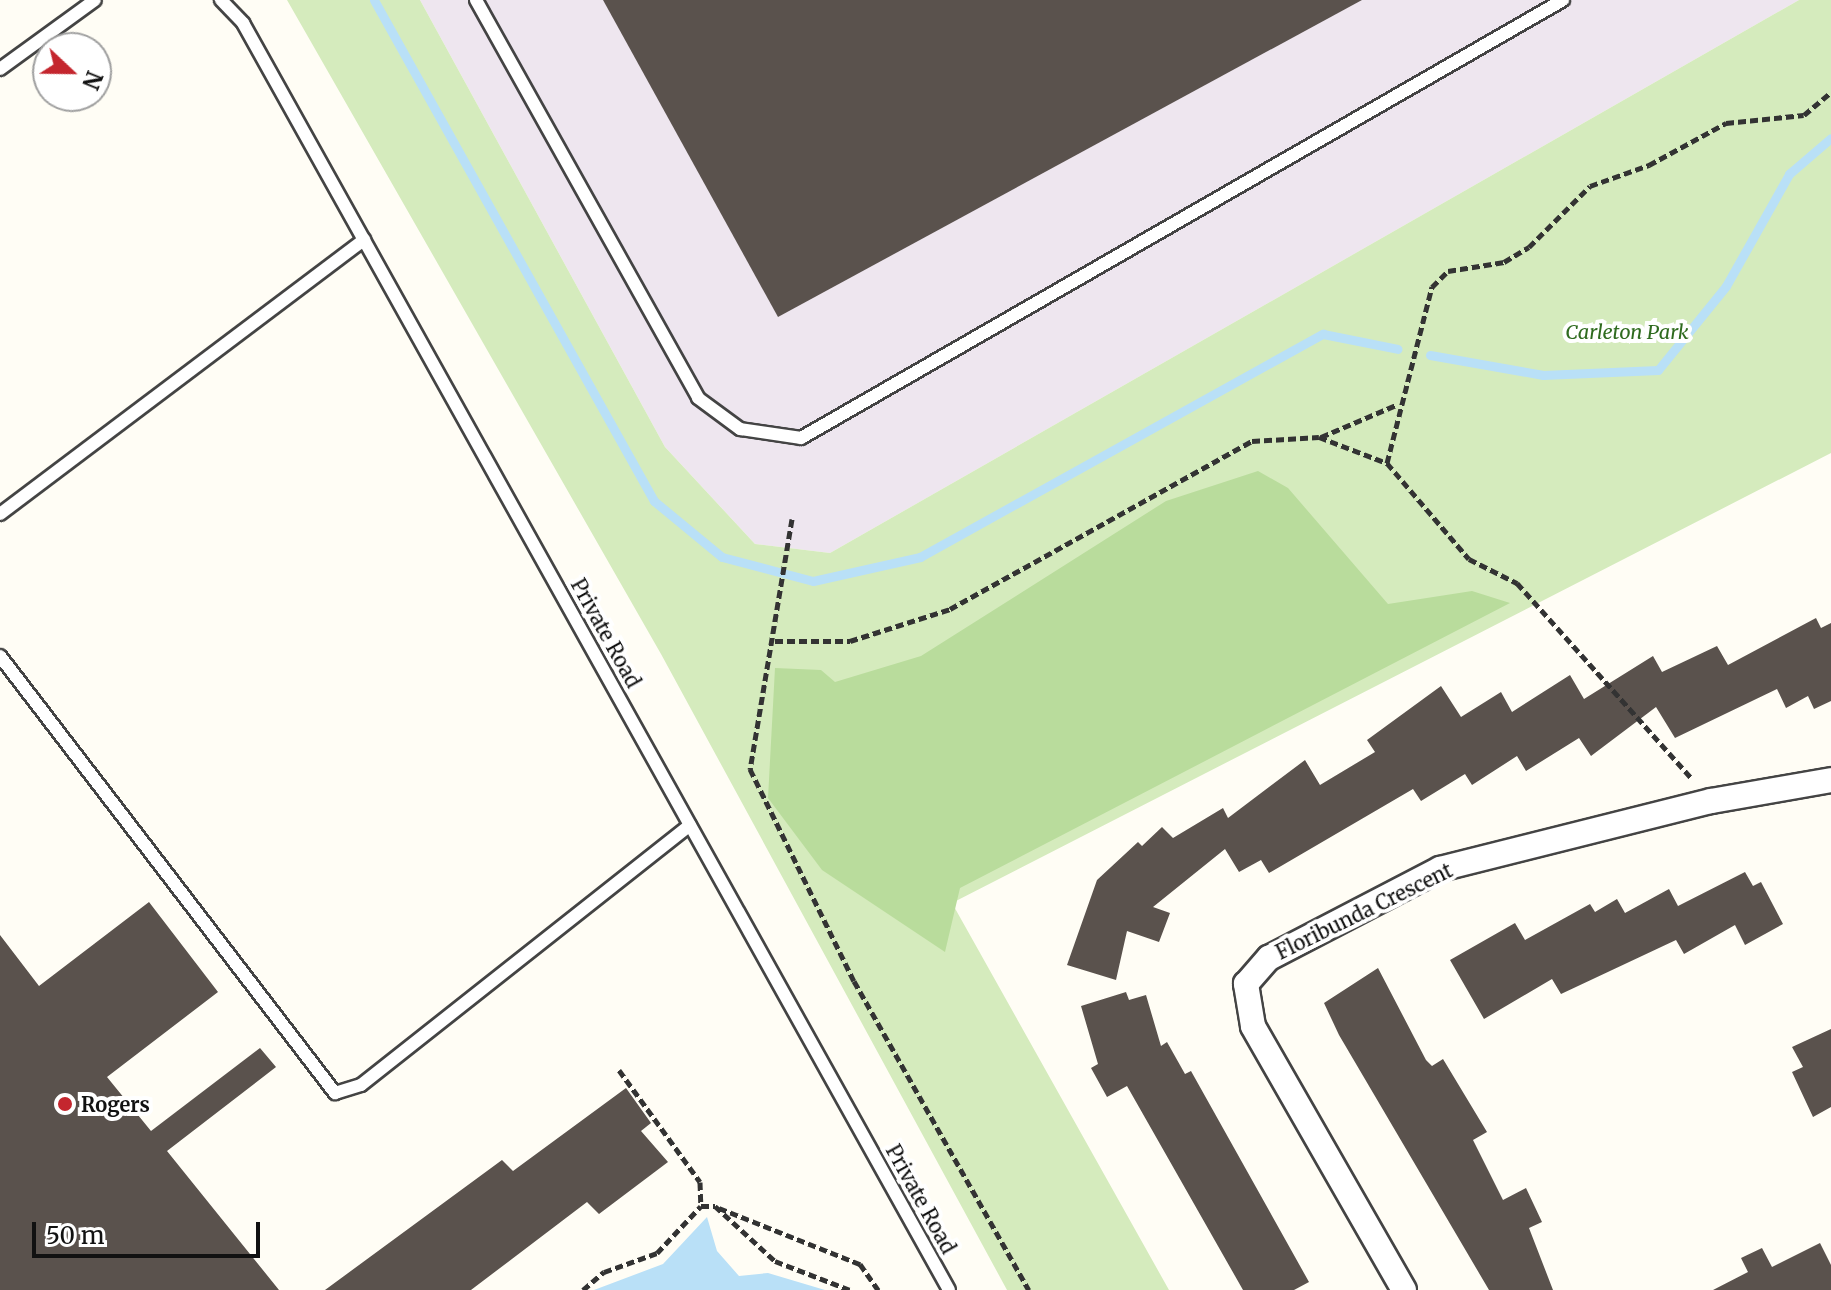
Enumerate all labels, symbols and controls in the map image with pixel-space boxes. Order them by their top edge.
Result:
north arrow [32,32,112,112]
text: N [76,67,109,94]
park label: Carleton Park [1565,319,1689,343]
street label: Private Road [566,574,646,692]
street label: Floribunda Crescent [1272,858,1456,964]
place label: Rogers [81,1092,150,1116]
marker: Rogers [56,1095,74,1113]
street label: Private Road [881,1140,961,1258]
scale bar [36,1206,264,1256]
text: 50 m [46,1220,105,1251]

